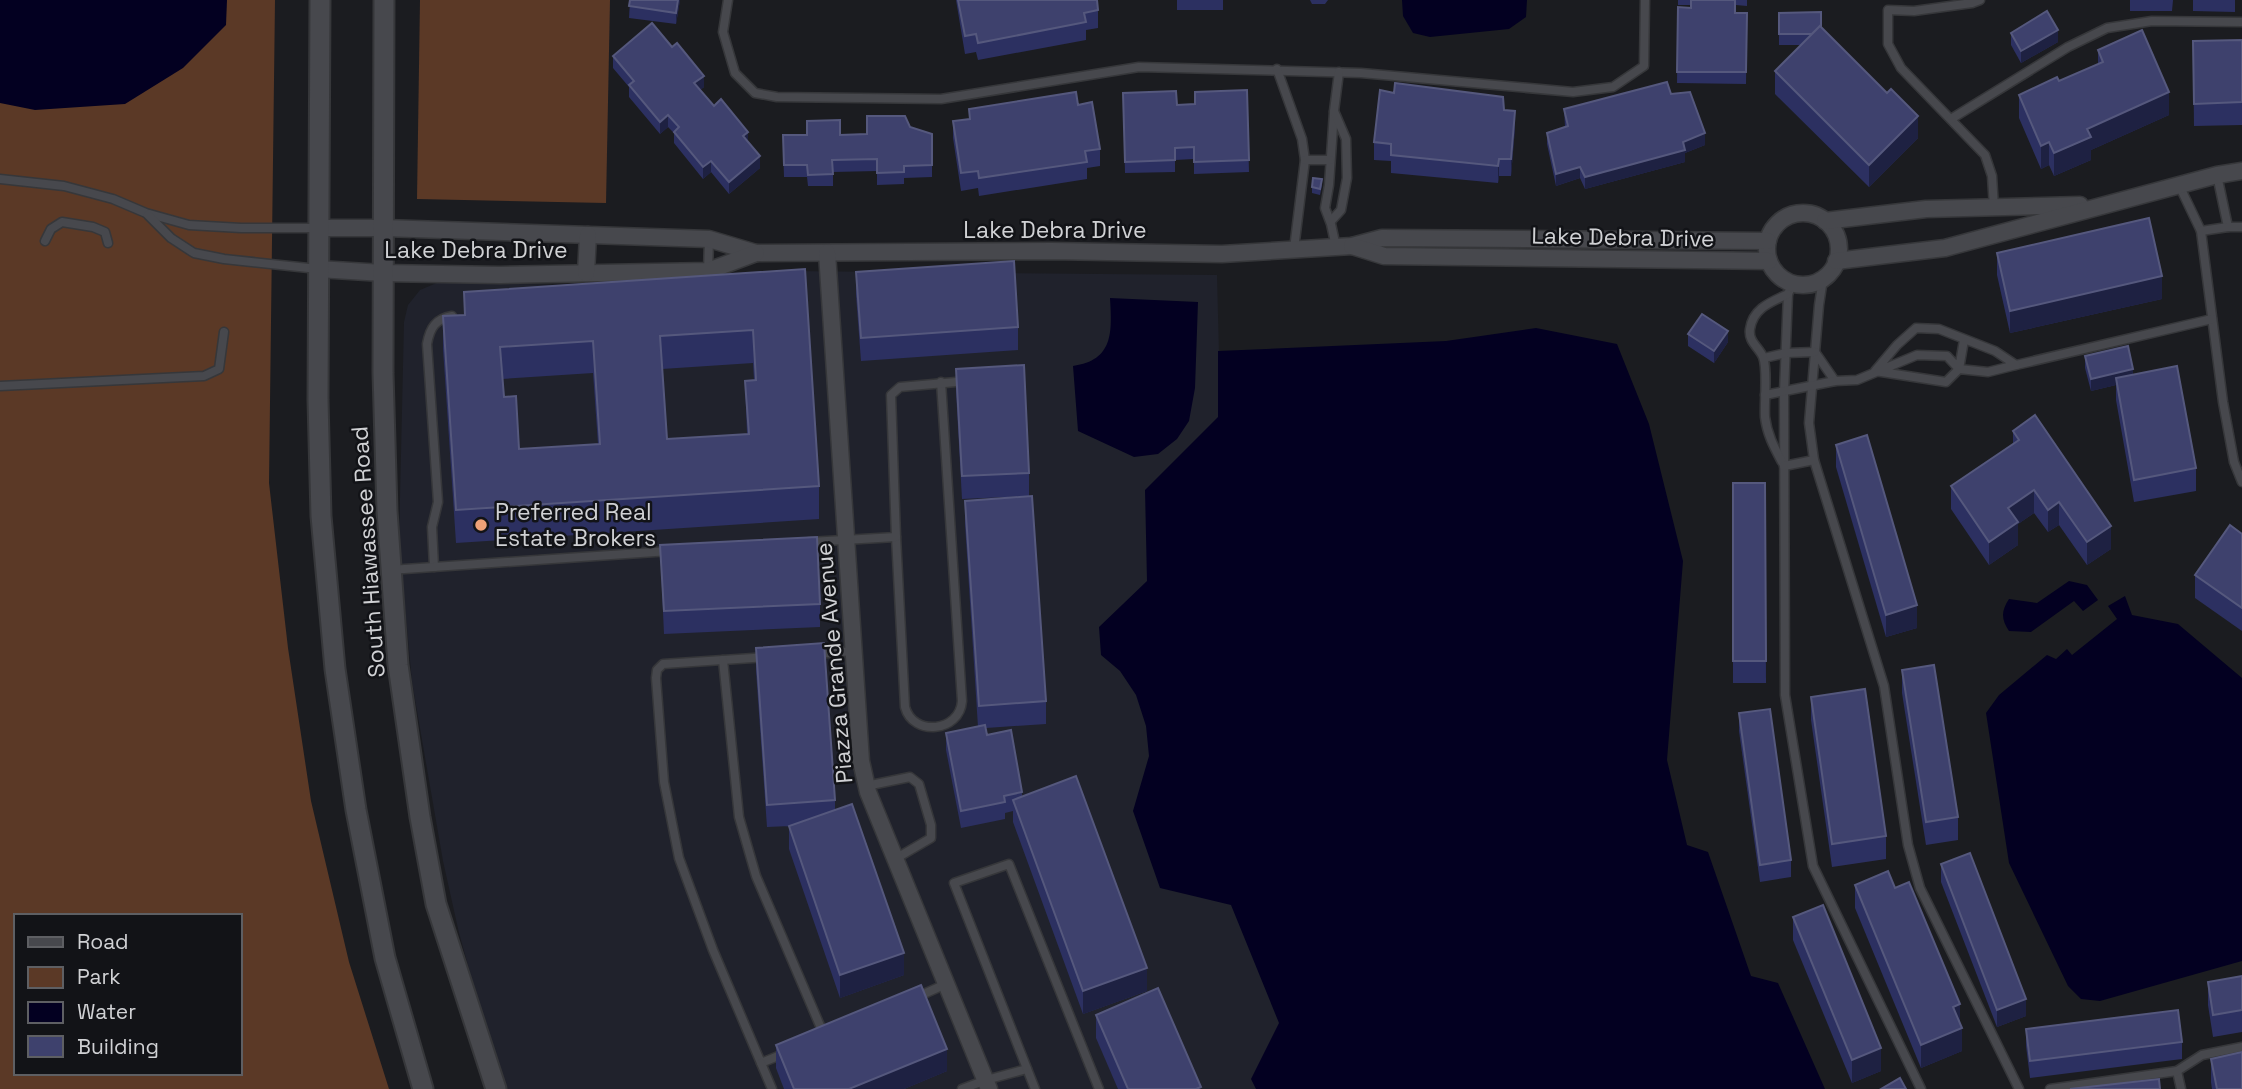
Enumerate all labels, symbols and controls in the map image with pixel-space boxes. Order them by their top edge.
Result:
street label: Lake Debra Drive [963,215,1147,245]
street label: Lake Debra Drive [1531,220,1715,254]
street label: Lake Debra Drive [384,235,568,265]
street label: South Hiawassee Road [344,425,392,679]
place label: Preferred Real Estate Brokers [495,497,656,553]
marker: Preferred Real Estate Brokers [473,517,489,533]
street label: Piazza Grande Avenue [809,541,859,785]
legend [14,914,242,1075]
text: Road [77,928,129,955]
text: Park [77,963,121,990]
text: Water [77,998,136,1025]
text: Building [77,1033,159,1060]

